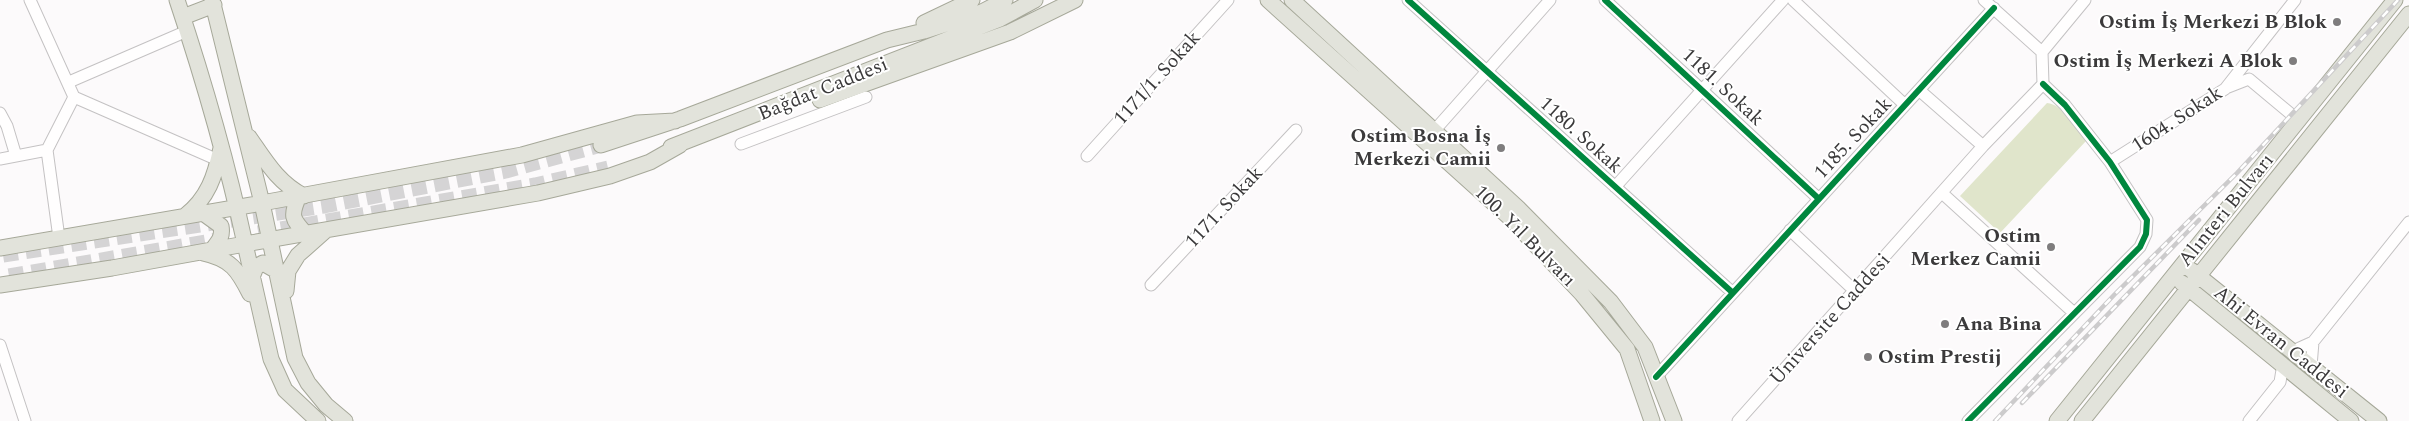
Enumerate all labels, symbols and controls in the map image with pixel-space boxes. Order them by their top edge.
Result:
place label: Ostim İş Merkezi B Blok [2099,7,2327,37]
marker: Ostim İş Merkezi B Blok [2331,16,2343,28]
street label: 1171/1. Sokak [1106,24,1208,132]
street label: 1181. Sokak [1675,41,1771,133]
place label: Ostim İş Merkezi A Blok [2054,46,2283,76]
street label: Bağdat Caddesi [753,49,893,129]
marker: Ostim İş Merkezi A Blok [2287,55,2299,67]
street label: 1604. Sokak [2125,78,2229,160]
street label: 1180. Sokak [1532,89,1630,181]
street label: 1185. Sokak [1807,90,1899,186]
place label: Ostim Bosna İş Merkezi Camii [1350,121,1491,174]
marker: Ostim Bosna İş Merkezi Camii [1495,142,1507,154]
street label: Alınteri Bulvarı [2171,147,2281,273]
street label: 1171. Sokak [1178,159,1270,255]
street label: 100. Yıl Bulvarı [1467,178,1583,294]
place label: Ostim Merkez Camii [1910,221,2041,274]
marker: Ostim Merkez Camii [2045,241,2057,253]
street label: Üniversite Caddesi [1762,246,1898,392]
street label: Ahi Evran Caddesi [2207,278,2355,406]
place label: Ana Bina [1955,309,2042,339]
marker: Ana Bina [1939,318,1951,330]
place label: Ostim Prestij [1878,342,2002,372]
marker: Ostim Prestij [1862,351,1874,363]

